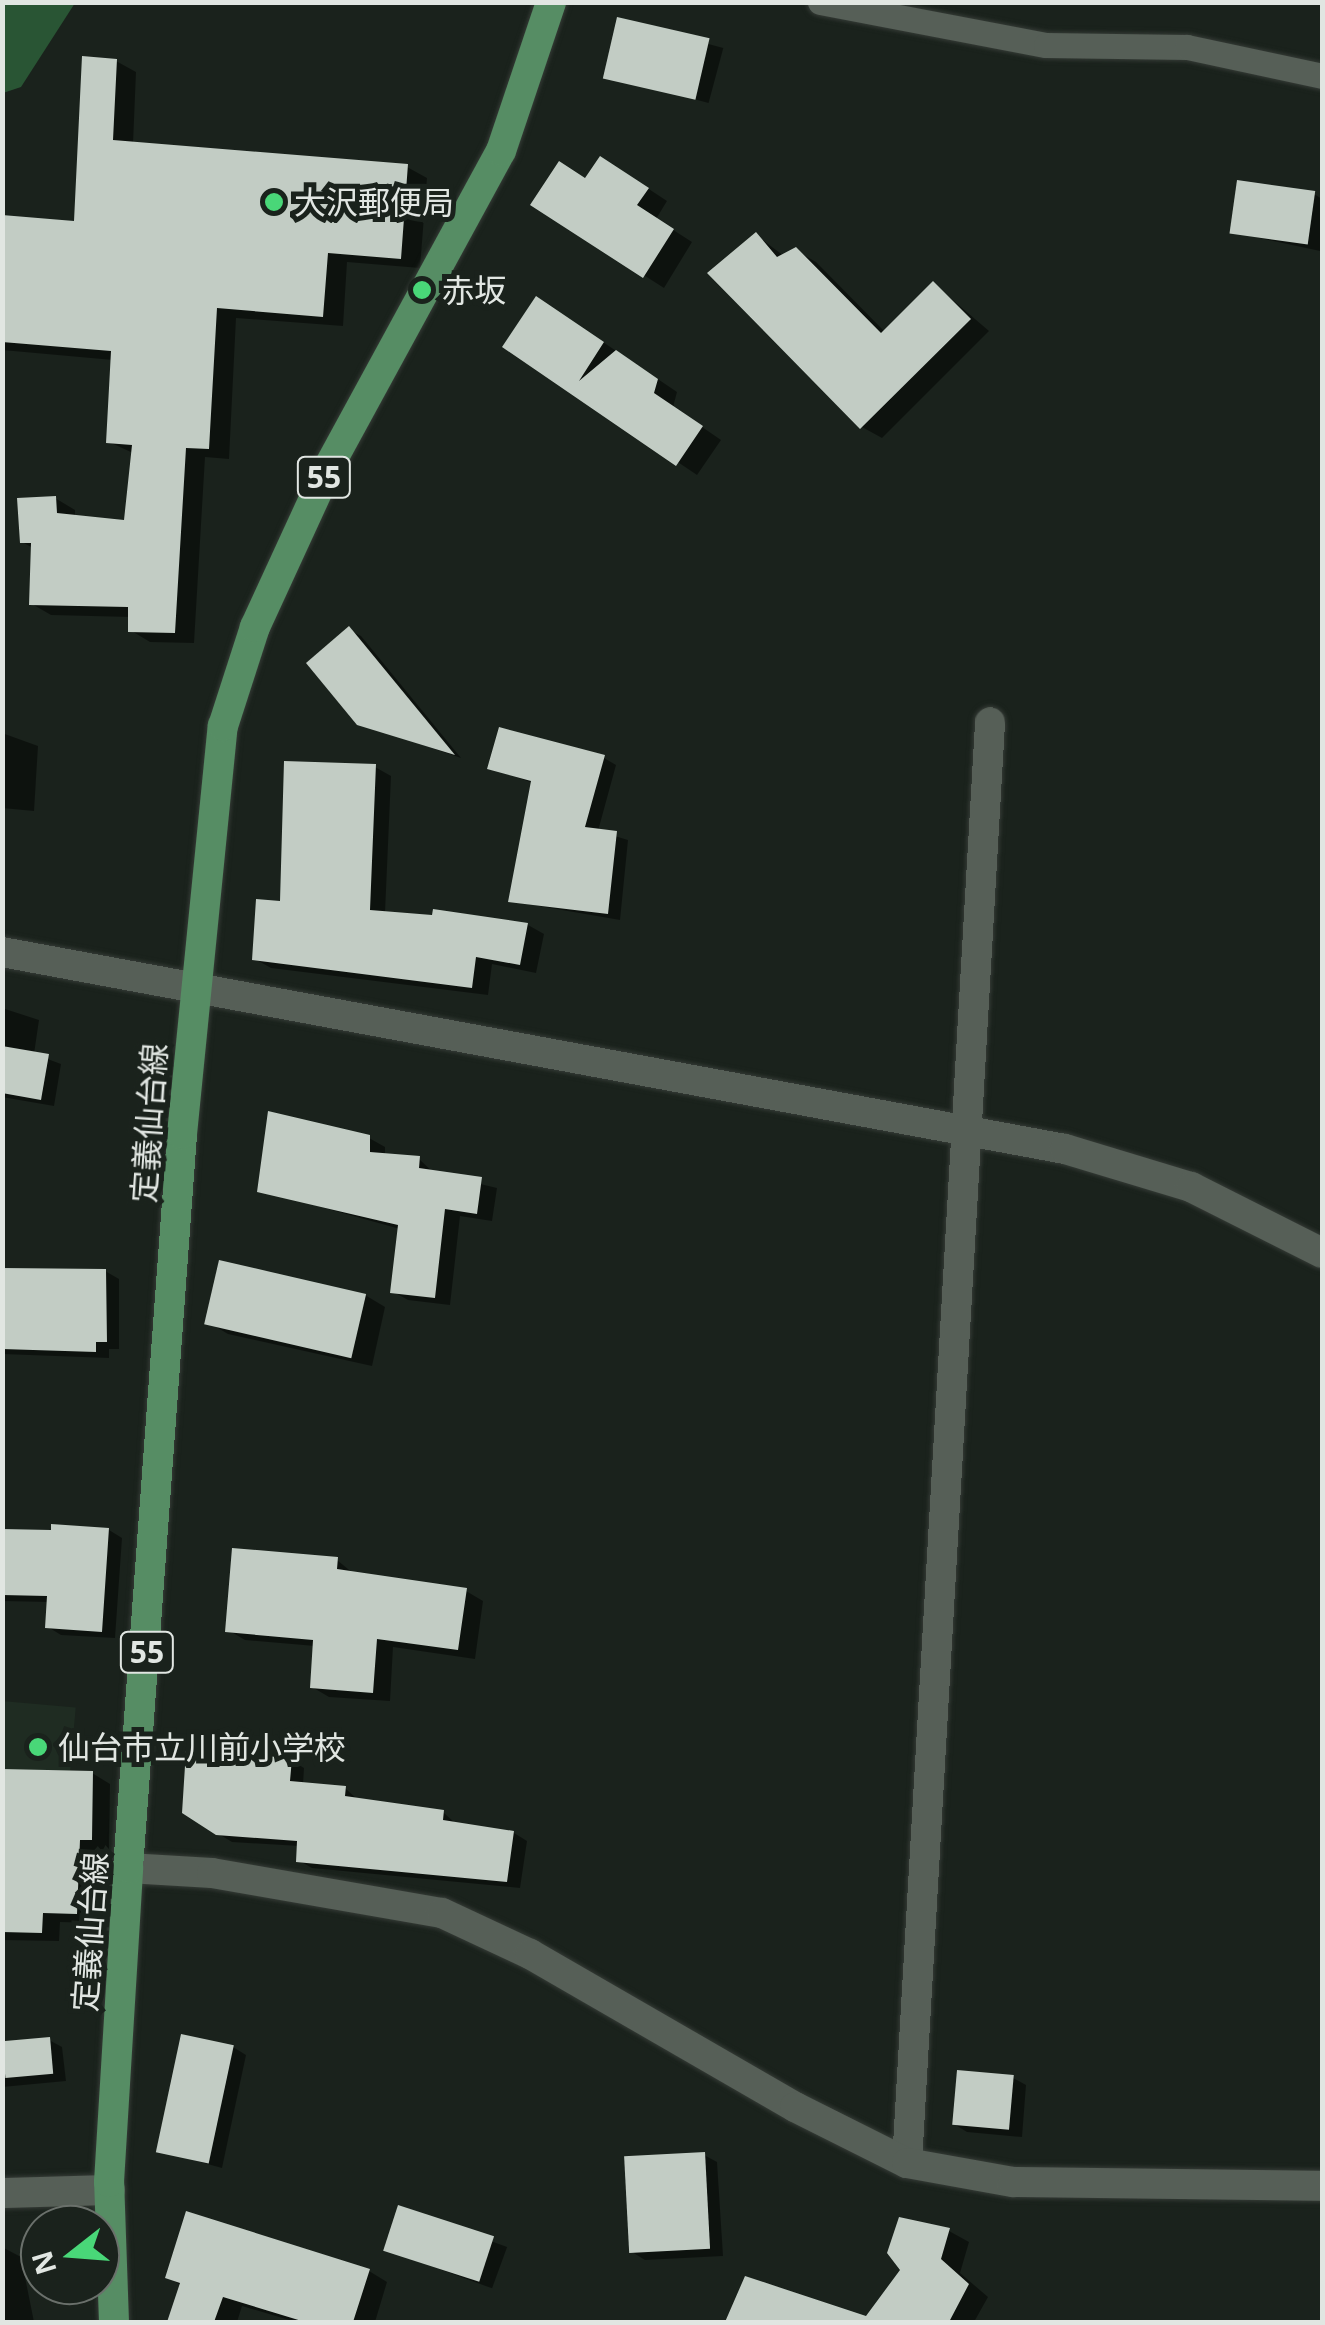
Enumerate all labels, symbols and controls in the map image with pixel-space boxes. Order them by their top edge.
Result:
place label: 大沢郵便局 [294,183,454,221]
marker: 大沢郵便局 [263,191,285,213]
place label: 赤坂 [442,271,506,309]
marker: 赤坂 [411,279,433,301]
road number: 55 [296,452,352,502]
street label: 定義仙台線 [124,1042,174,1204]
road number: 55 [120,1627,174,1677]
place label: 仙台市立川前小学校 [58,1728,346,1766]
marker: 仙台市立川前小学校 [27,1736,49,1758]
street label: 定義仙台線 [65,1851,115,2013]
north arrow [20,2205,120,2305]
text: N [22,2247,65,2280]

